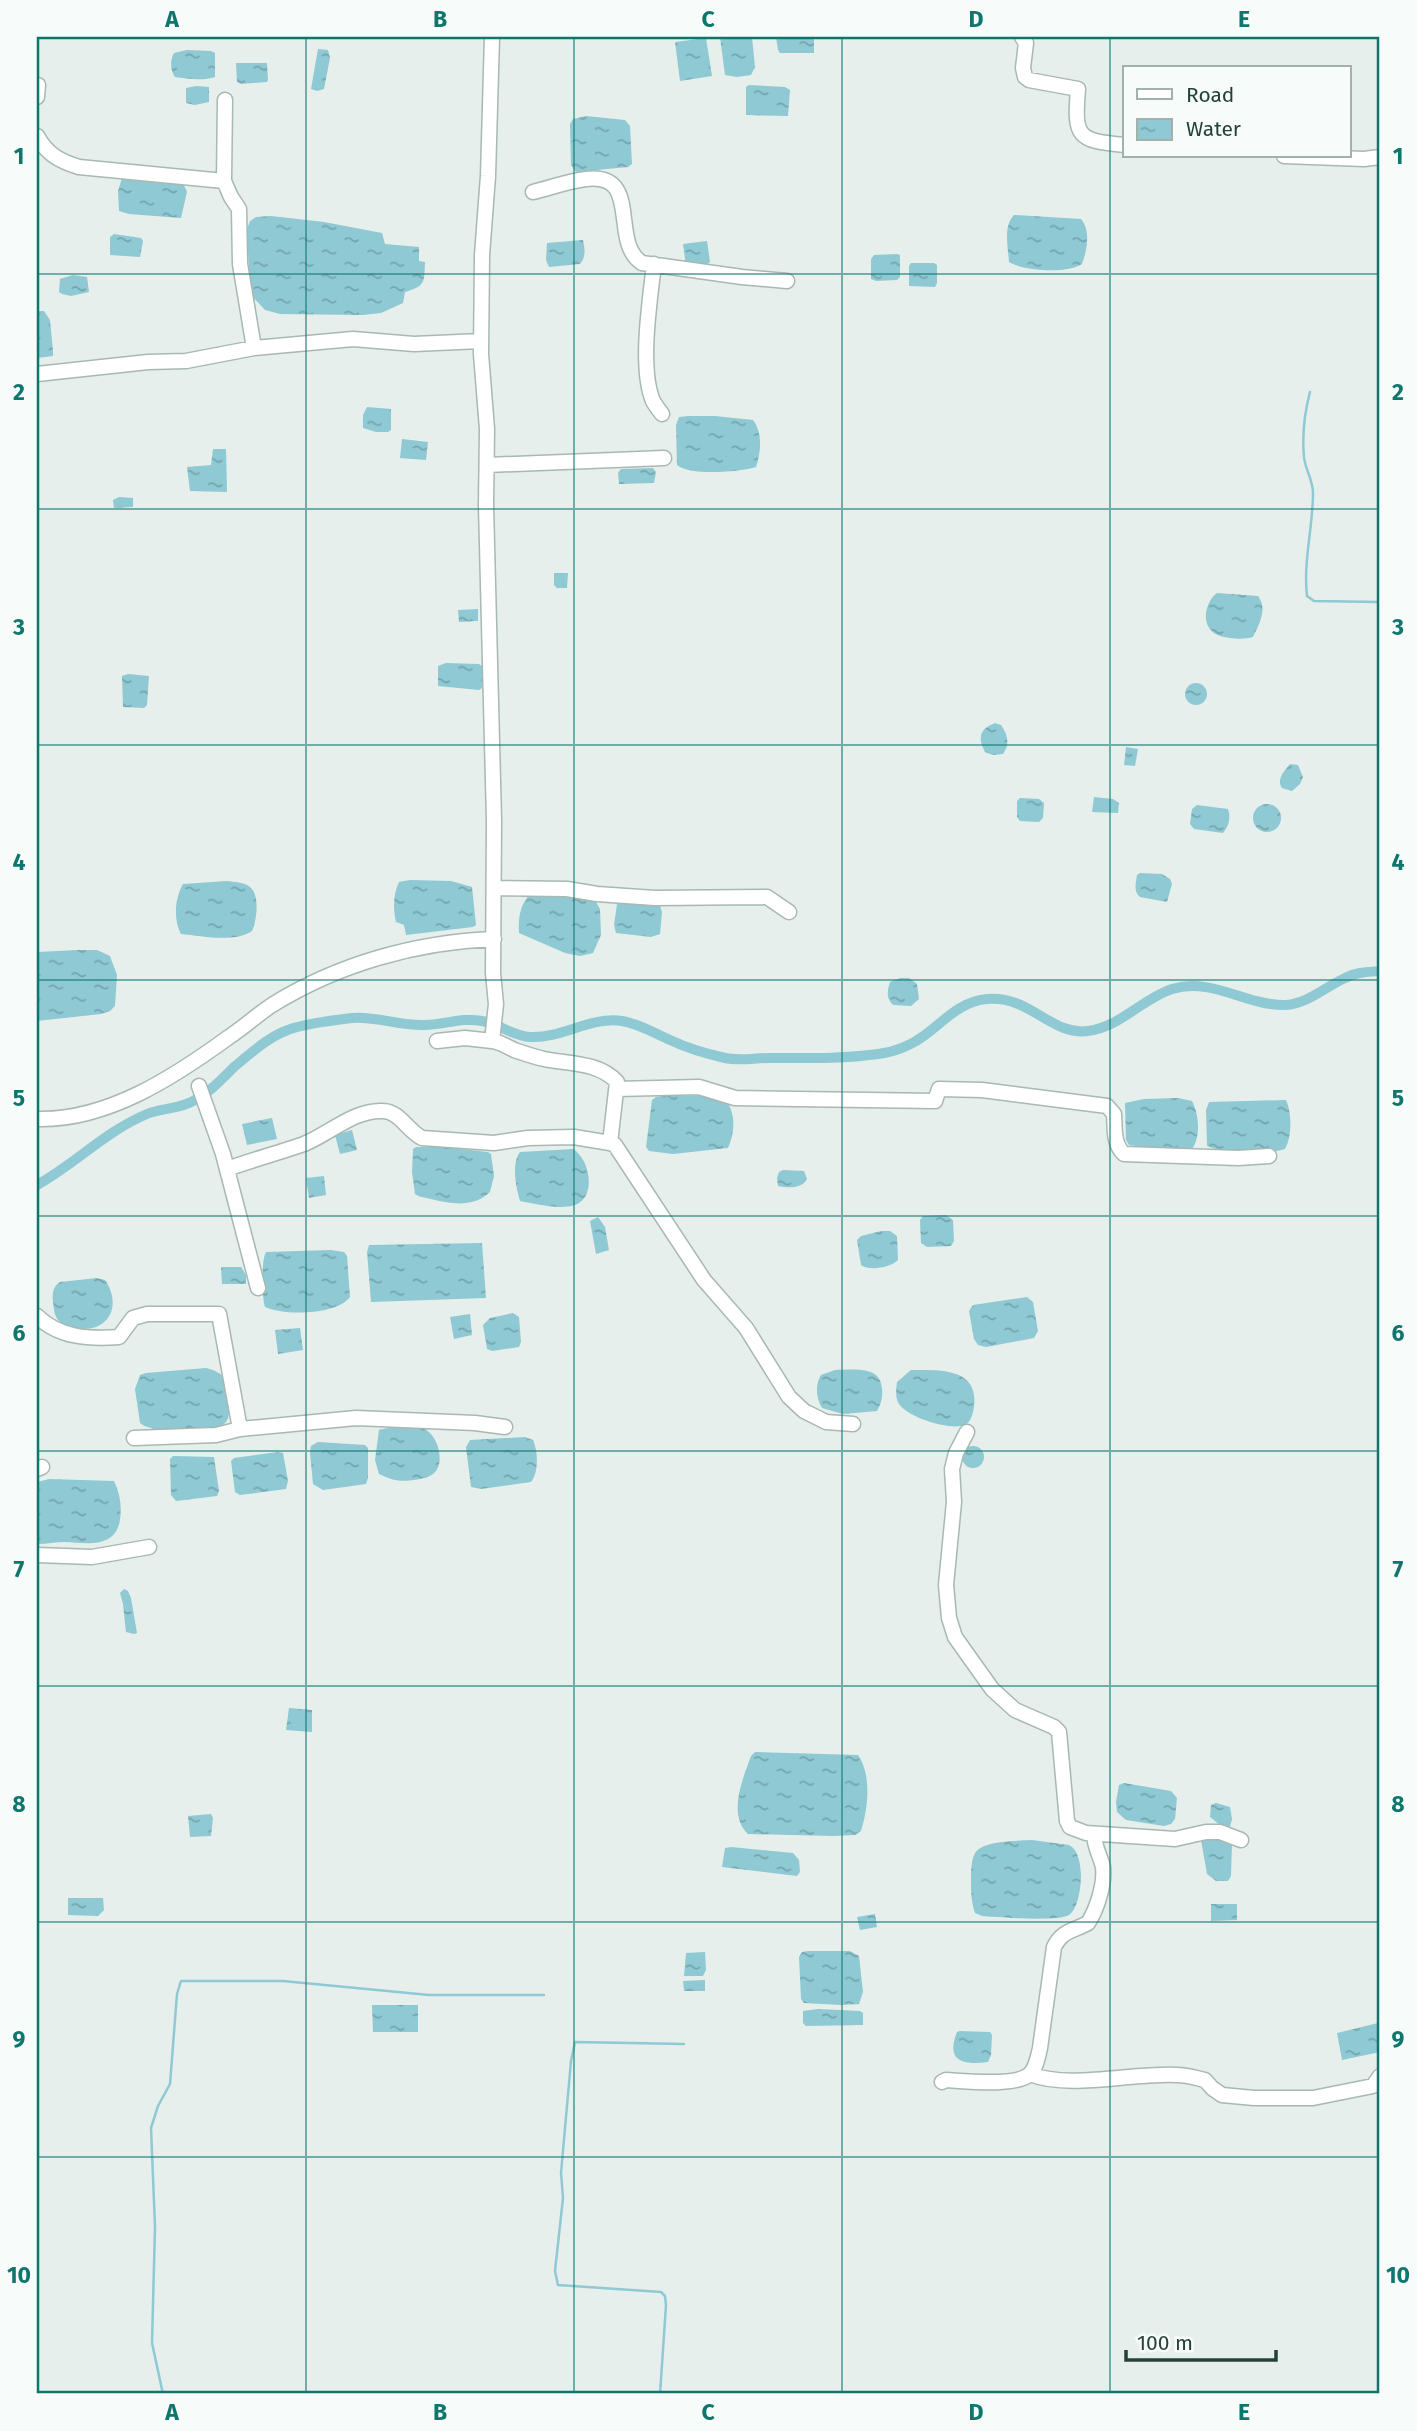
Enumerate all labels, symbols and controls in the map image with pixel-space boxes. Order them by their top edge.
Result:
text: A [164,5,179,33]
text: B [433,5,447,33]
text: C [701,5,715,33]
text: D [969,5,984,33]
text: E [1238,5,1250,33]
legend [1123,66,1350,158]
text: Road [1186,82,1234,108]
text: Water [1186,116,1241,142]
text: 1 [14,142,24,170]
text: 1 [1393,142,1403,170]
text: 2 [13,378,25,406]
text: 2 [1392,378,1404,406]
text: 3 [12,613,25,641]
text: 3 [1391,613,1404,641]
text: 4 [13,848,26,876]
text: 4 [1392,848,1405,876]
text: 5 [13,1084,25,1112]
text: 5 [1392,1084,1404,1112]
text: 6 [13,1319,26,1347]
text: 6 [1392,1319,1405,1347]
text: 7 [14,1555,25,1583]
text: 7 [1393,1555,1404,1583]
text: 8 [12,1790,26,1818]
text: 8 [1391,1790,1405,1818]
text: 9 [13,2025,26,2053]
text: 9 [1392,2025,1405,2053]
text: 10 [7,2261,31,2289]
text: 10 [1386,2261,1410,2289]
scale bar [1126,2319,1277,2363]
text: 100 m [1137,2330,1193,2356]
text: A [164,2398,179,2426]
text: B [433,2398,447,2426]
text: C [701,2398,715,2426]
text: D [969,2398,984,2426]
text: E [1238,2398,1250,2426]

